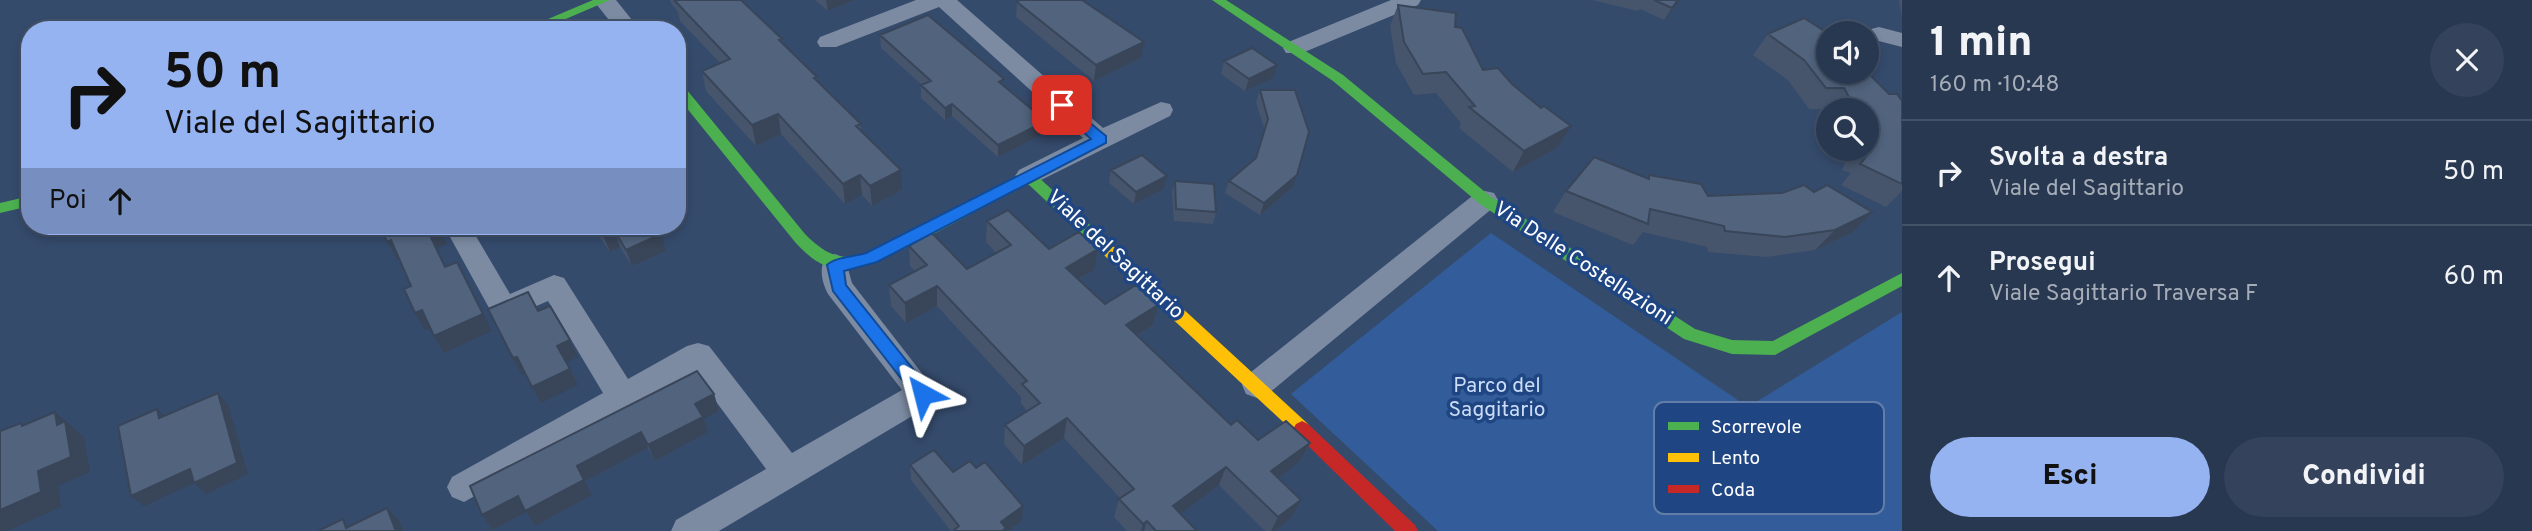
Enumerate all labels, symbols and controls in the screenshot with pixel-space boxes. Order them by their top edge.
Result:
text: 1 min [1930,18,2033,71]
map controls [1816,21,1879,161]
button: sound [1816,21,1879,84]
button: close [2430,23,2504,97]
text: 50 m [164,44,281,106]
icon: right [49,49,140,140]
text: 160 m · 10:48 [1930,71,2060,100]
pin [1032,75,1092,135]
icon: arrive [1043,86,1081,124]
button: search [1816,98,1879,161]
text: Viale del Sagittario [164,105,436,145]
text: Svolta a destra [1989,142,2168,175]
icon: right [1930,154,1968,192]
text: 50 m [2443,156,2504,189]
text: Viale del Sagittario [1989,175,2184,204]
icon: ahead [101,182,139,220]
street label: Viale del Sagittario [1041,184,1189,326]
text: Poi [49,185,87,218]
street label: Via Delle Costellazioni [1488,196,1678,332]
text: Prosegui [1989,247,2096,280]
icon: ahead [1930,259,1968,297]
text: 60 m [2444,261,2504,294]
text: Viale Sagittario Traversa F [1989,280,2258,309]
position arrow [886,357,960,431]
park label: Parco del Saggitario [1449,373,1545,424]
legend [1654,402,1884,514]
text: Scorrevole [1711,416,1802,440]
button: Esci [1930,437,2210,517]
button: Condividi [2224,437,2504,517]
text: Lento [1711,447,1760,471]
text: Coda [1711,479,1755,503]

